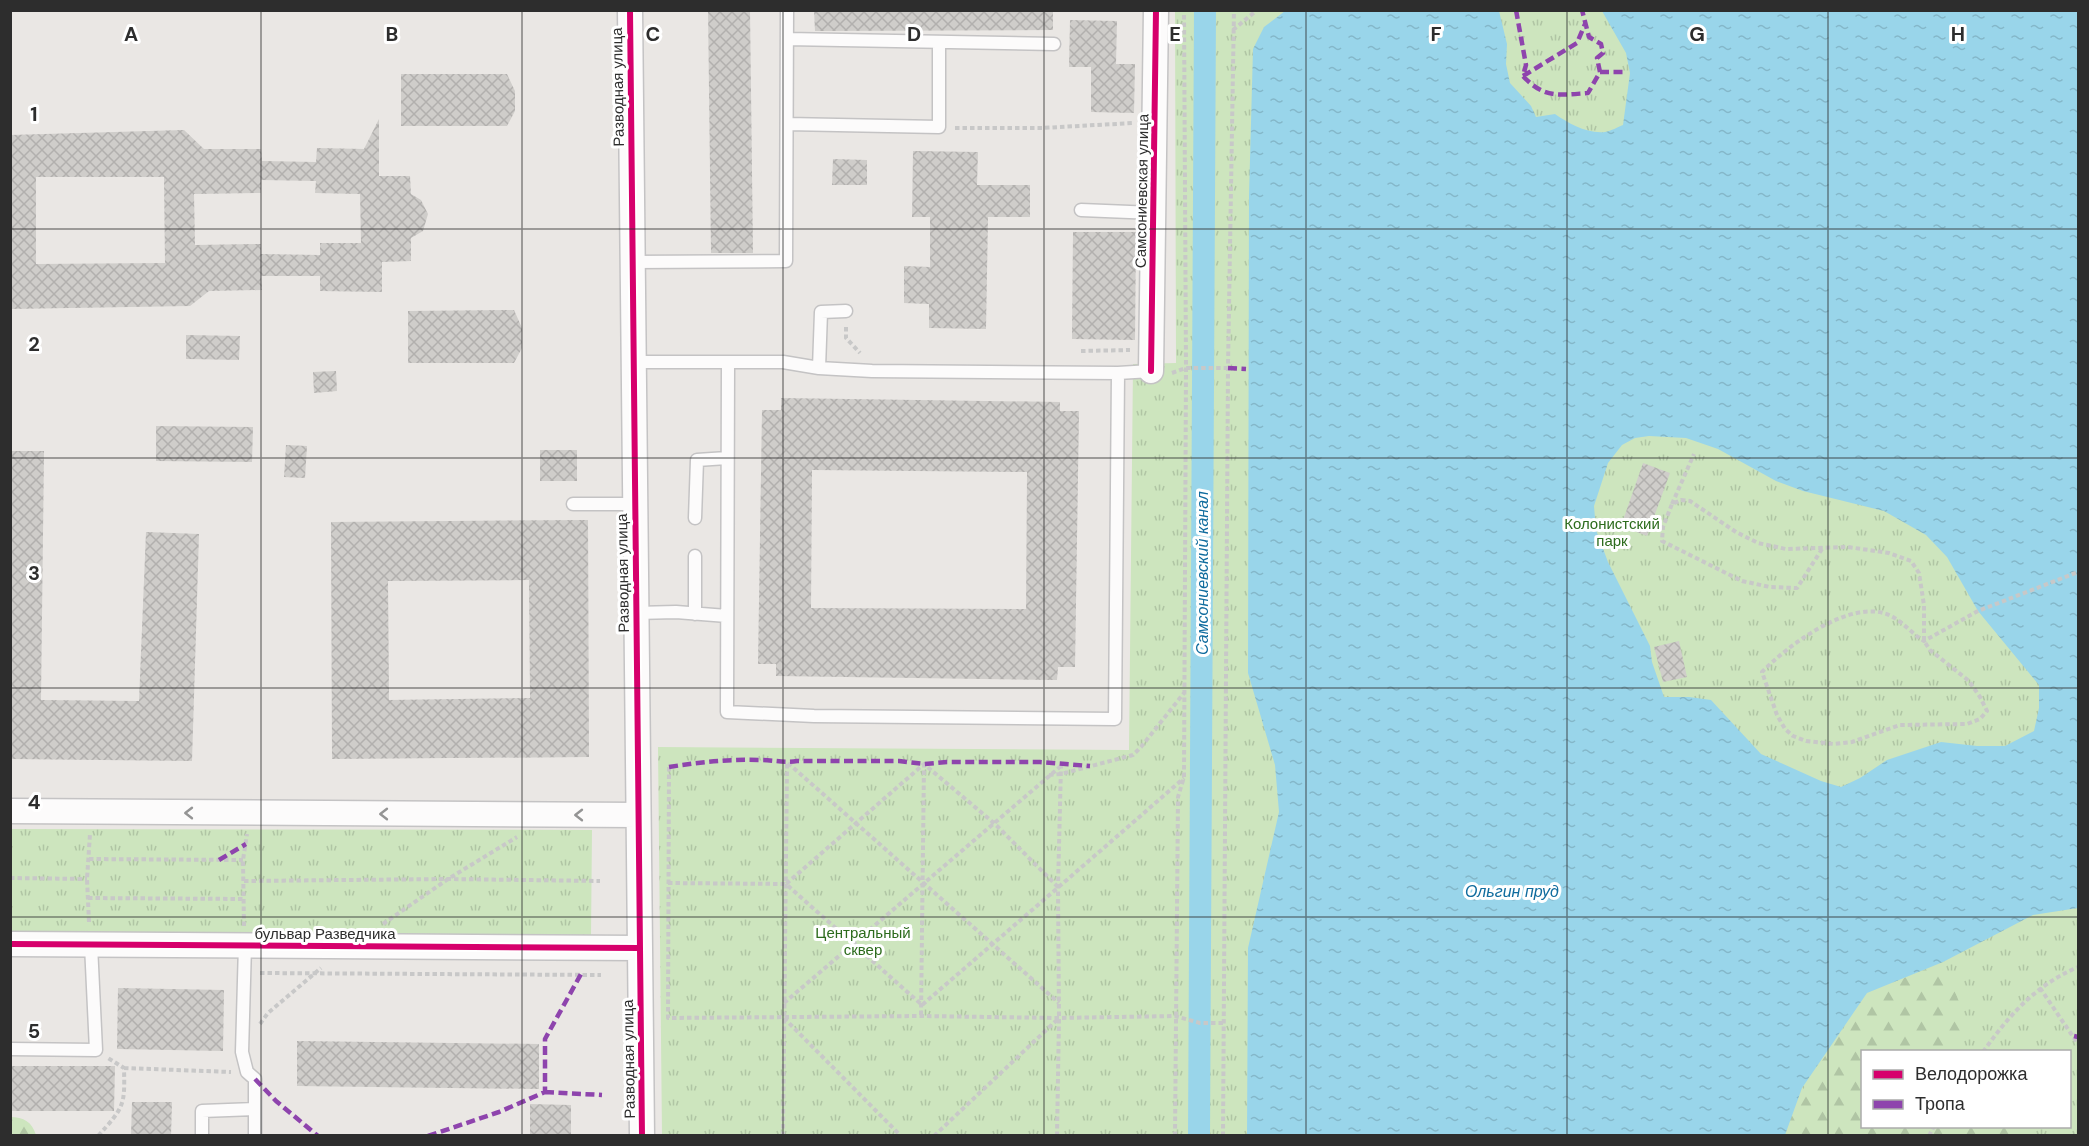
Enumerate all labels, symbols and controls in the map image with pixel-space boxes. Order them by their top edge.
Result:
text: A [124,21,138,47]
text: B [386,21,398,47]
text: C [646,21,660,47]
text: D [907,21,921,47]
text: E [1169,21,1181,47]
text: F [1430,21,1442,47]
text: G [1689,21,1705,47]
text: H [1951,21,1965,47]
street label: Разводная улица [607,27,629,147]
text: 1 [30,101,38,127]
street label: Самсониевская улица [1131,113,1153,268]
text: 2 [28,331,40,357]
water label: Самсониевский канал [1192,491,1213,655]
street label: Разводная улица [612,513,634,633]
park label: Колонистский парк [1564,514,1660,551]
text: 3 [28,560,40,586]
text: 4 [28,789,41,815]
one-way arrow [185,806,194,819]
one-way arrow [380,808,389,820]
one-way arrow [575,809,584,821]
water label: Ольгин пруд [1465,881,1559,902]
park label: Центральный сквер [815,923,911,960]
street label: бульвар Разведчика [254,924,396,944]
street label: Разводная улица [618,999,640,1119]
text: 5 [28,1018,40,1044]
legend [1861,1050,2071,1128]
text: Велодорожка [1915,1062,2028,1086]
text: Тропа [1915,1092,1966,1116]

